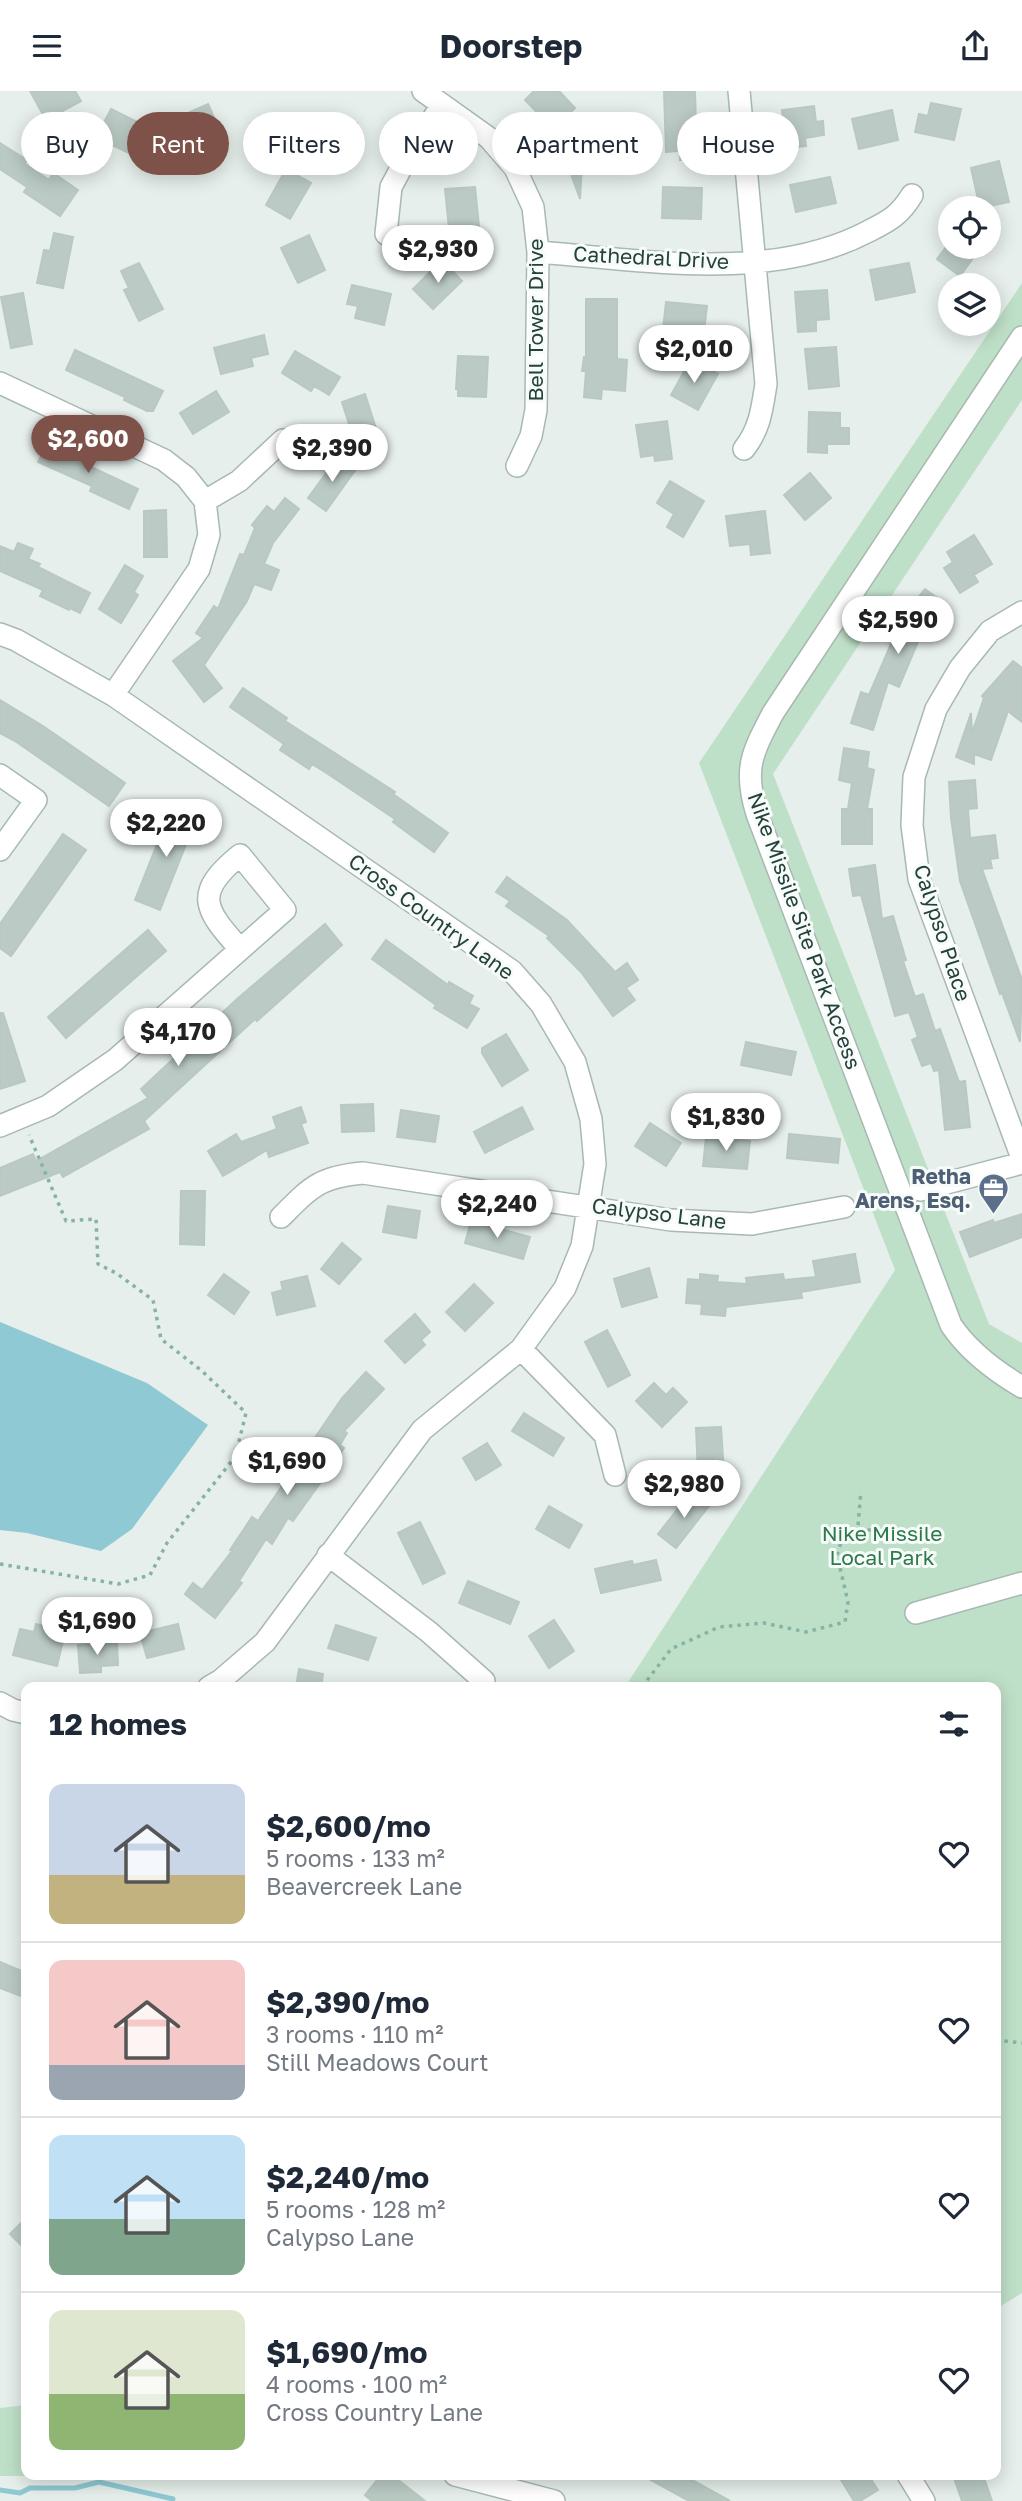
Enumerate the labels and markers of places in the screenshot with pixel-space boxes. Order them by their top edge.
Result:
pin: $2,930 [381,225,495,285]
pin: $2,010 [637,325,751,385]
pin: $2,600 [31,415,145,475]
pin: $2,390 [275,425,389,484]
pin: $2,590 [841,596,955,656]
pin: $2,220 [109,799,223,859]
pin: $4,170 [121,1009,235,1068]
pin: $1,830 [669,1093,783,1153]
place label: Retha Arens, Esq. [855,1163,971,1213]
office icon: Retha Arens, Esq. [977,1172,1011,1216]
pin: $2,240 [440,1181,554,1240]
pin: $1,690 [230,1437,344,1497]
pin: $2,980 [627,1461,741,1520]
pin: $1,690 [40,1597,154,1657]

